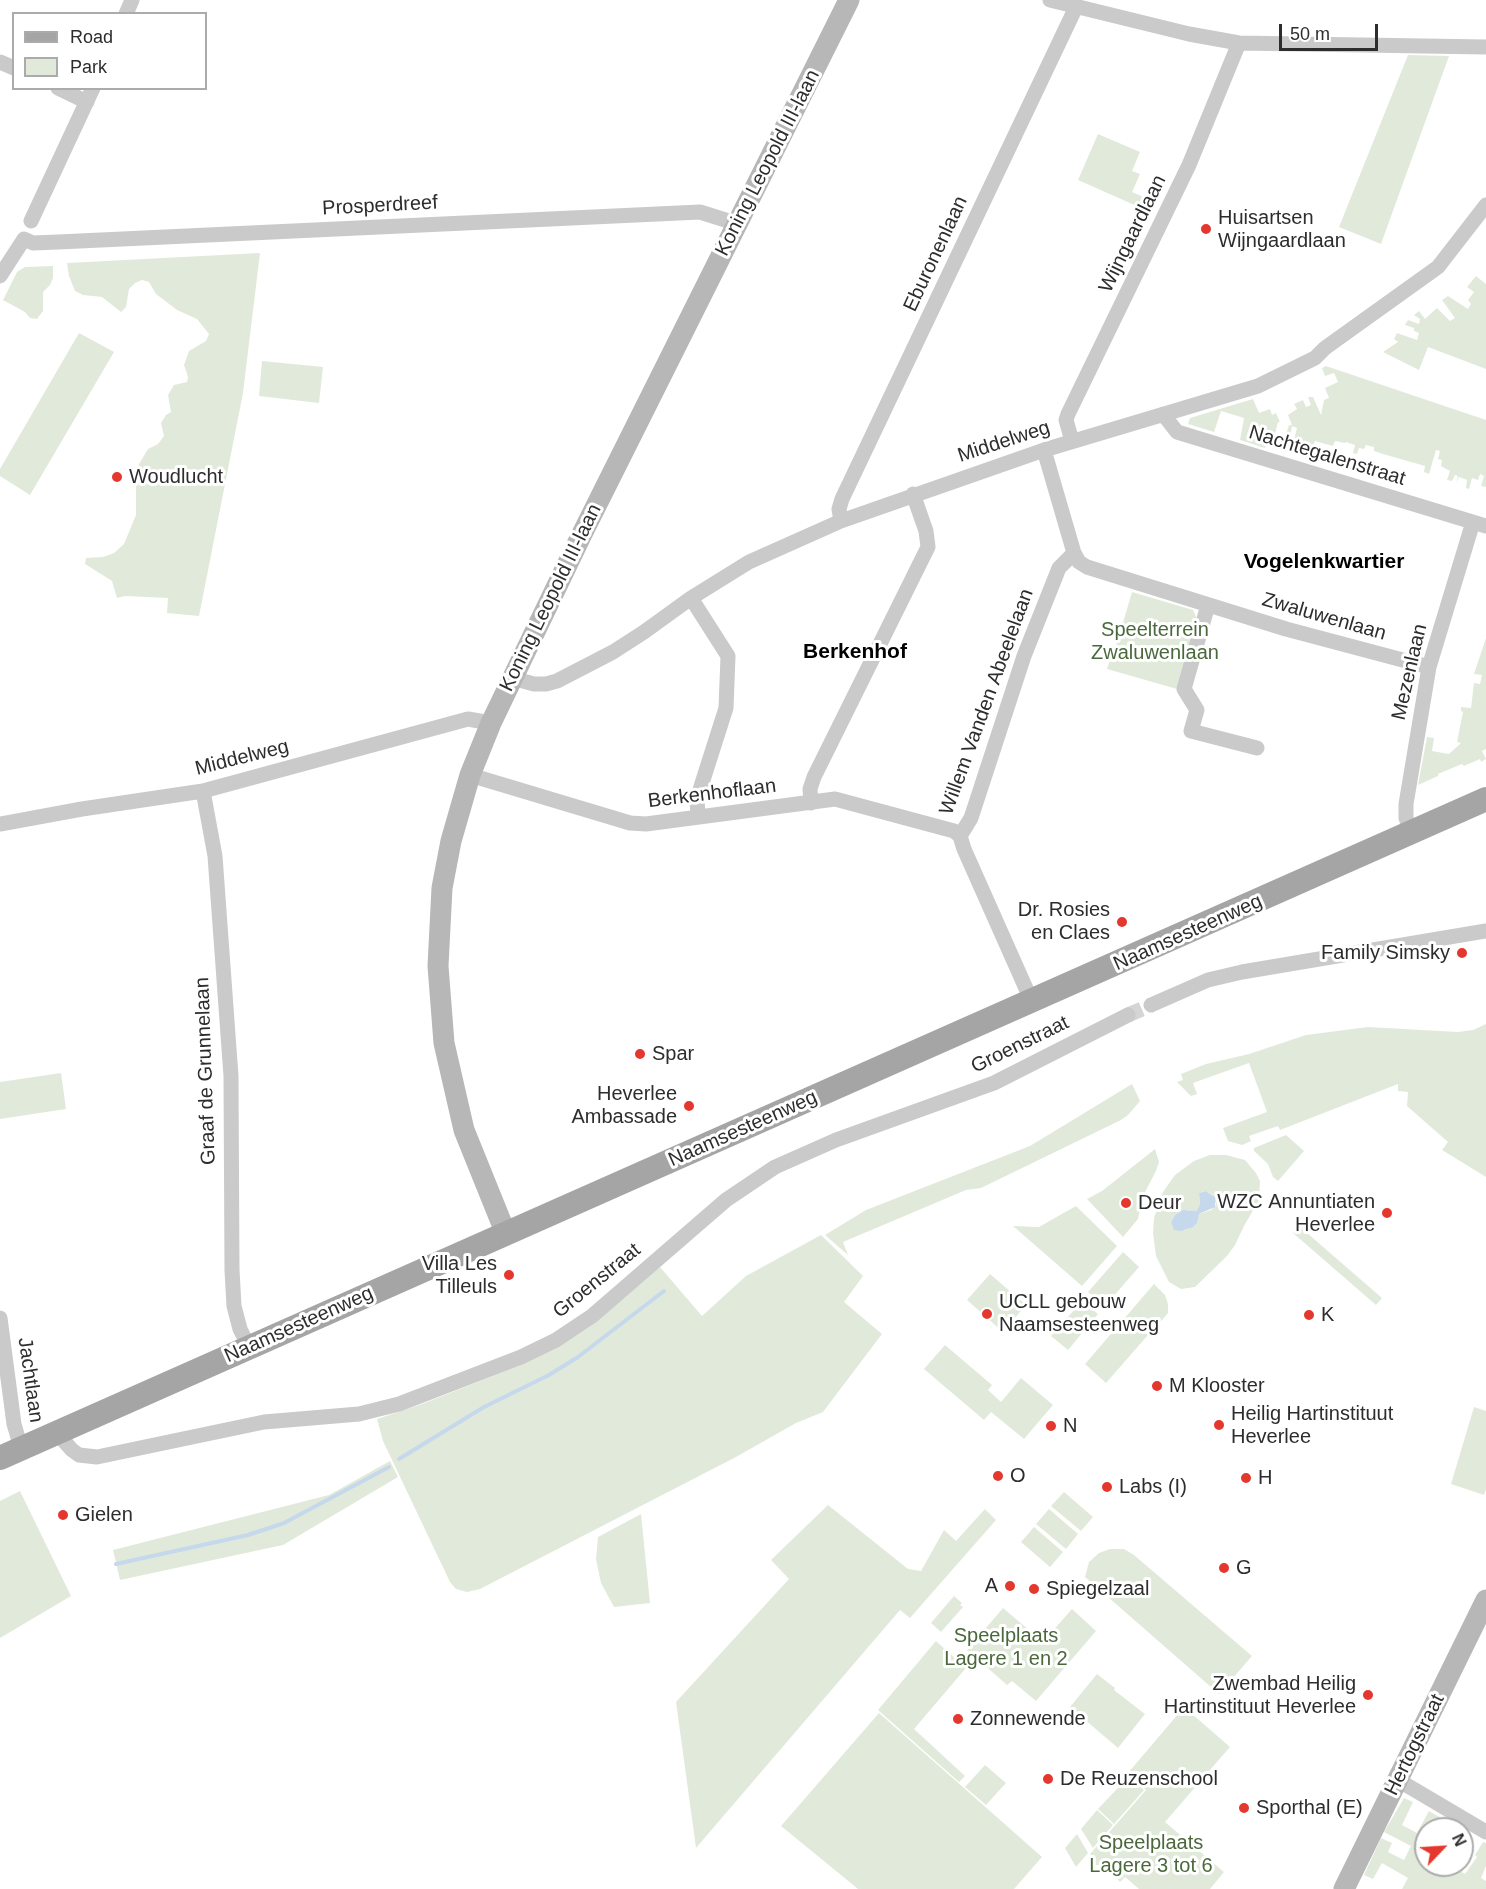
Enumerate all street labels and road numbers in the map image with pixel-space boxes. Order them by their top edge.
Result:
street label: Koning Leopold III-laan [711,66,825,260]
street label: Wijngaardlaan [1094,171,1172,297]
street label: Prosperdreef [322,191,438,221]
street label: Eburonenlaan [899,192,973,316]
street label: Middelweg [955,416,1053,468]
street label: Nachtegalenstraat [1246,421,1408,491]
street label: Koning Leopold III-laan [495,500,607,696]
street label: Willem Vanden Abeelelaan [935,586,1039,818]
street label: Zwaluwenlaan [1259,588,1389,646]
street label: Mezenlaan [1387,622,1433,722]
street label: Middelweg [193,735,291,781]
street label: Berkenhoflaan [647,774,777,814]
street label: Naamsesteenweg [1110,889,1266,977]
street label: Graaf de Grunnelaan [191,977,221,1165]
street label: Groenstraat [967,1011,1073,1079]
street label: Naamsesteenweg [665,1085,821,1173]
street label: Groenstraat [548,1238,646,1324]
street label: Naamsesteenweg [221,1281,377,1369]
street label: Jachtlaan [12,1336,48,1424]
street label: Hertogstraat [1380,1690,1450,1800]

